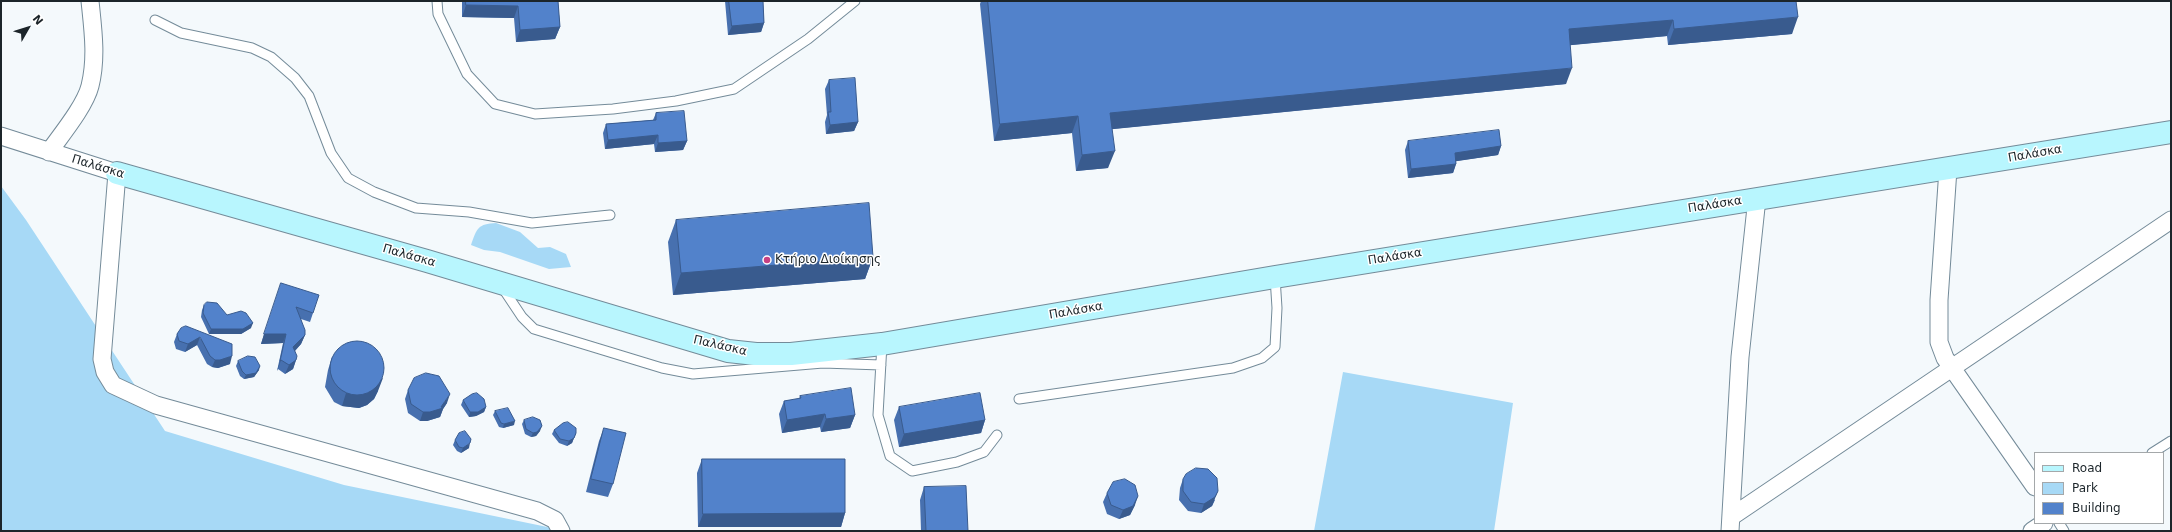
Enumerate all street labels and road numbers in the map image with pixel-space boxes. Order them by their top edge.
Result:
street label: Παλάσκα [2007,142,2063,166]
street label: Παλάσκα [70,152,126,182]
street label: Παλάσκα [1687,194,1743,216]
street label: Παλάσκα [381,242,437,270]
street label: Παλάσκα [1367,246,1423,268]
street label: Παλάσκα [1048,299,1104,323]
street label: Παλάσκα [692,333,748,359]

